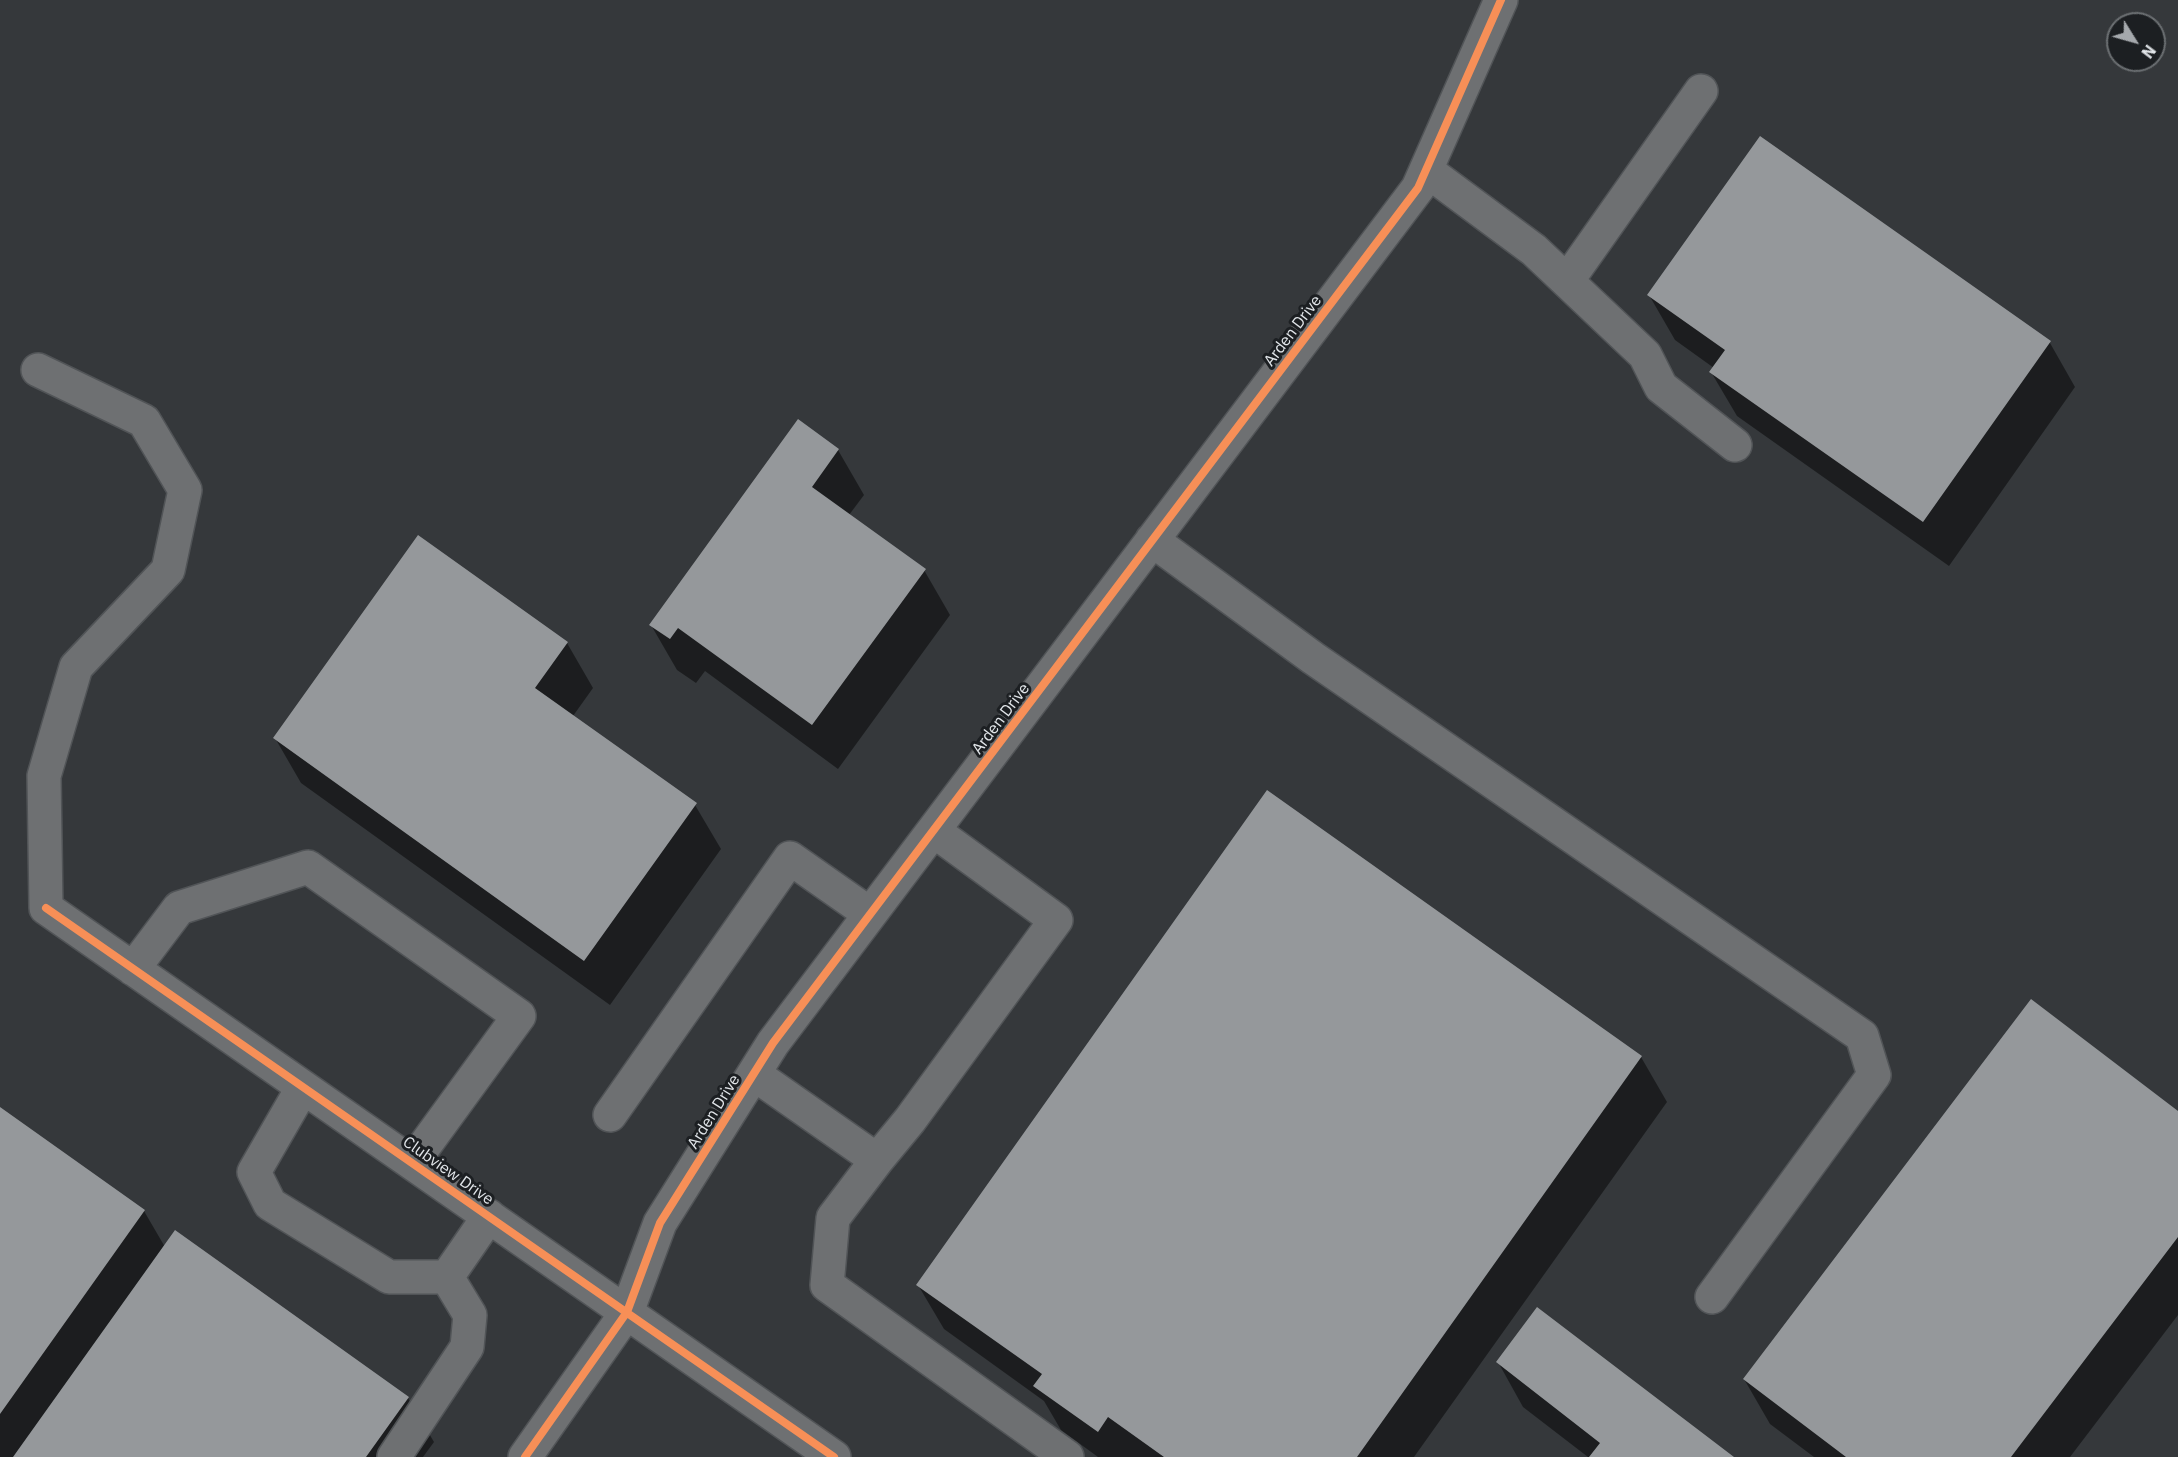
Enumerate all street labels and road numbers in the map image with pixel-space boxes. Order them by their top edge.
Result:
street label: Arden Drive [1260,292,1326,370]
street label: Arden Drive [968,680,1034,758]
street label: Arden Drive [684,1071,744,1153]
street label: Clubview Drive [399,1133,497,1209]

